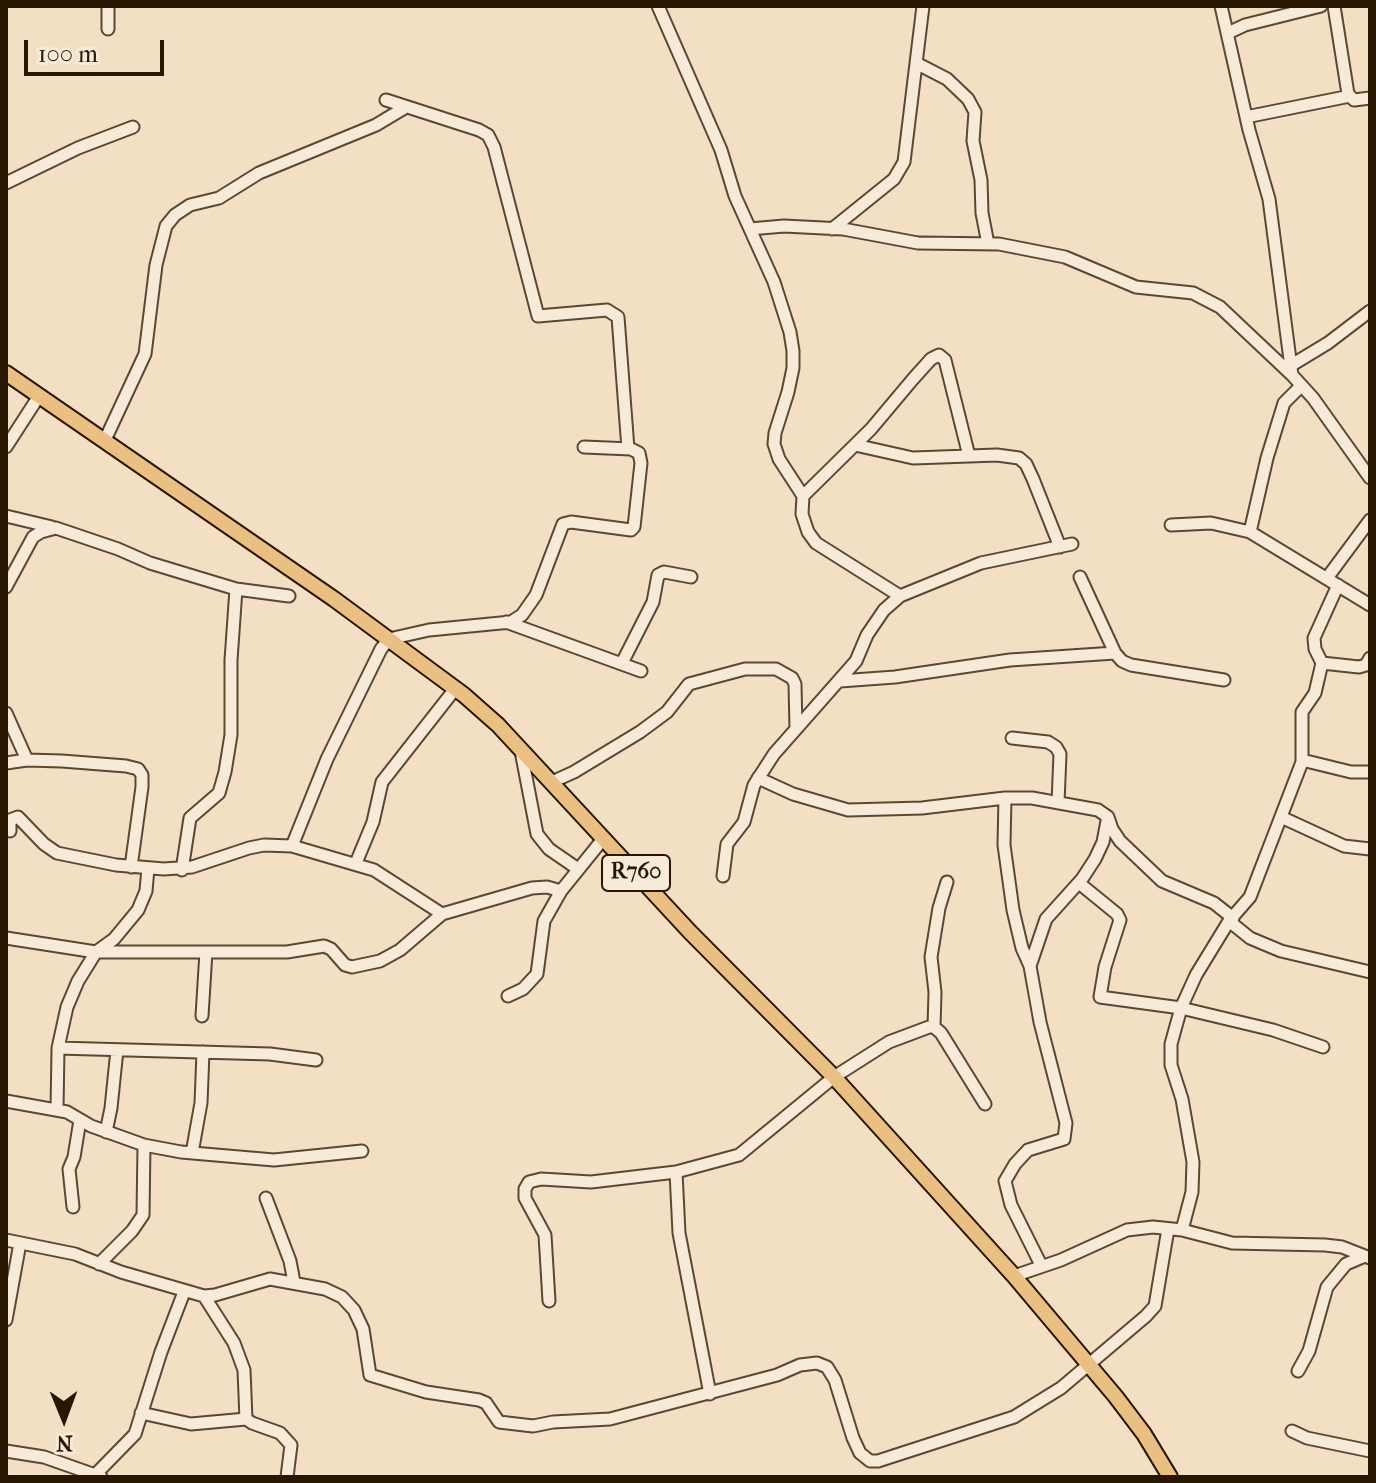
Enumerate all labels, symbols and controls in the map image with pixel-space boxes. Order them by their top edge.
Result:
scale bar [28,24,168,74]
text: 100 m [38,40,98,68]
road number: R760 [602,855,670,891]
north arrow [24,1379,104,1459]
text: N [56,1430,73,1456]

